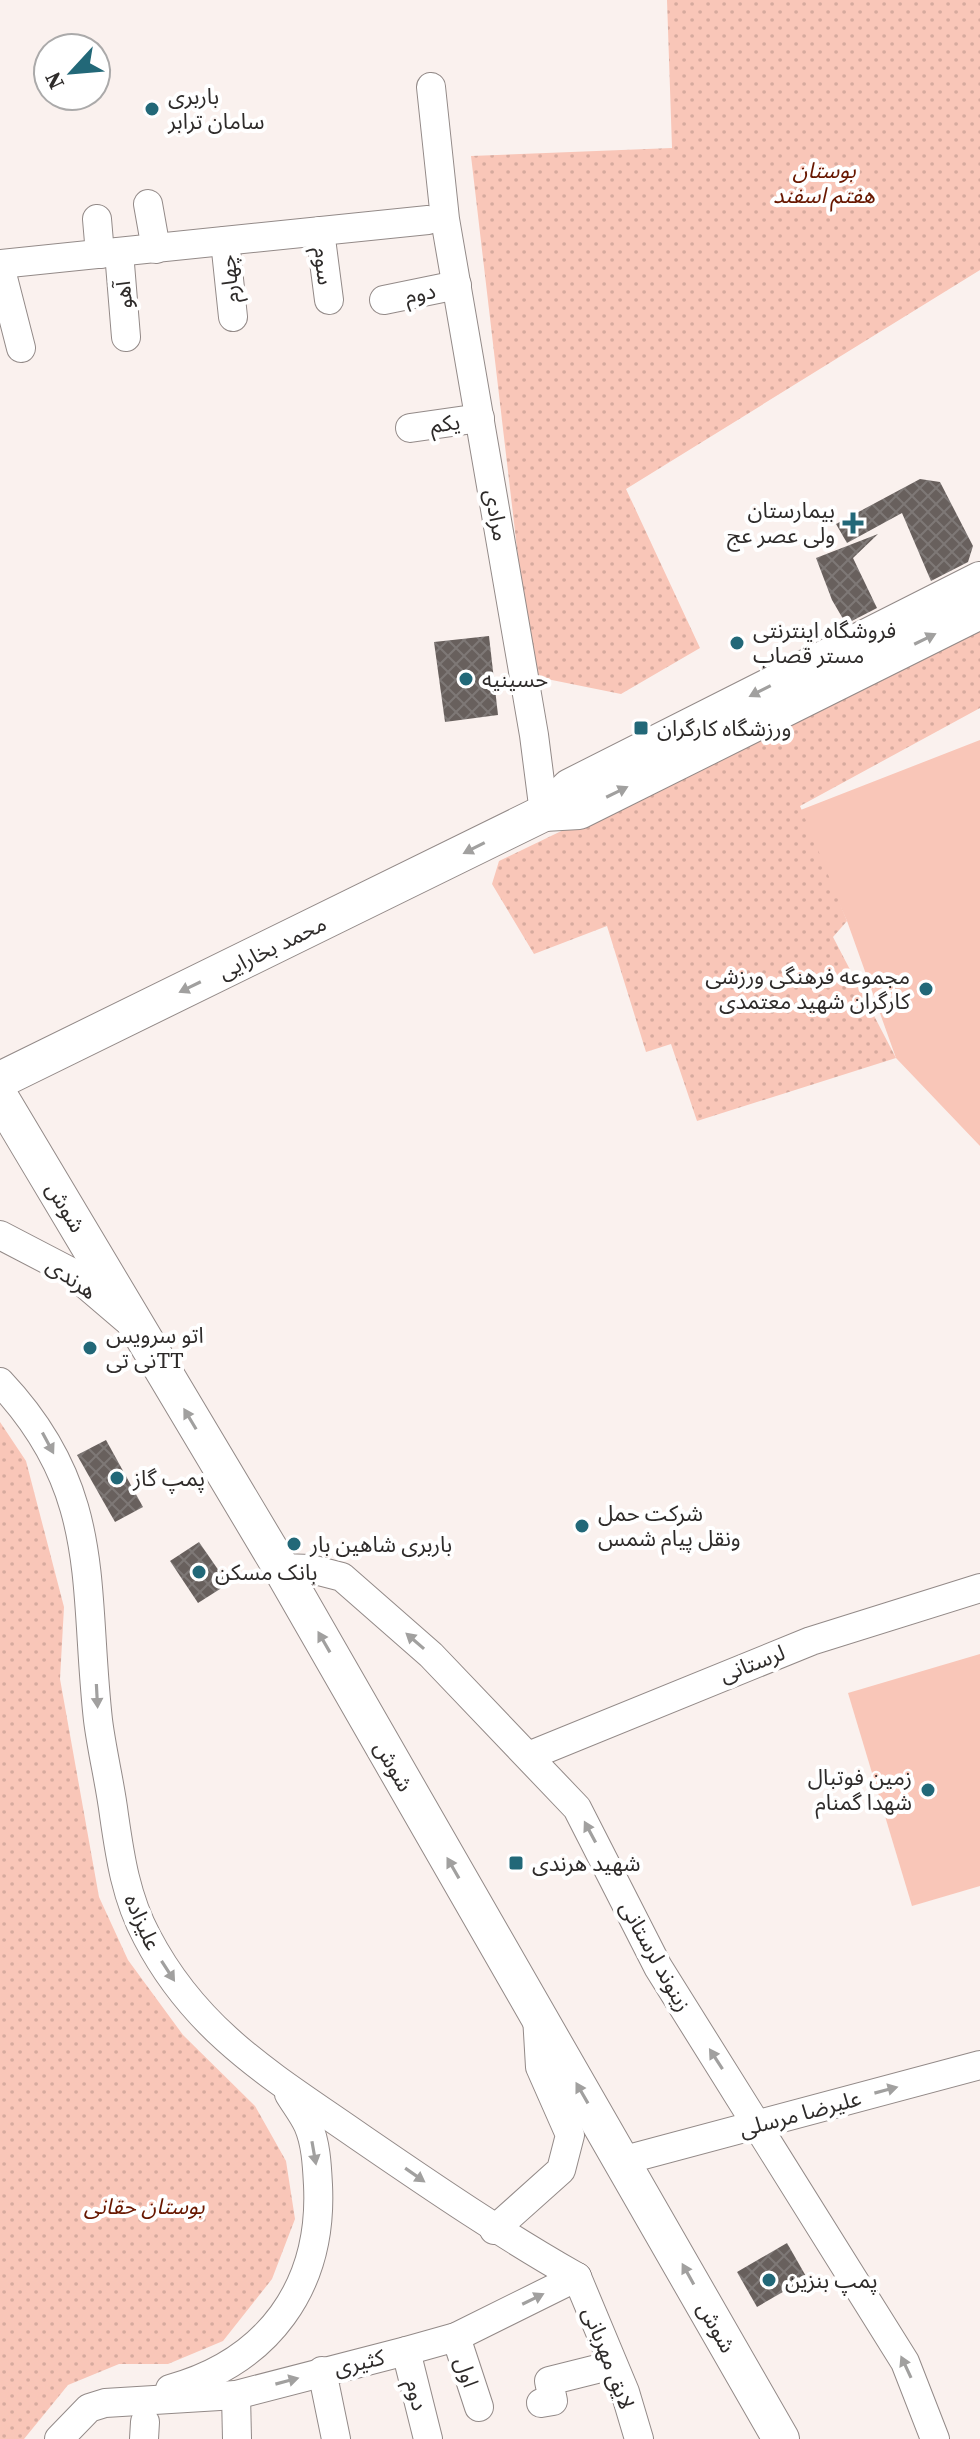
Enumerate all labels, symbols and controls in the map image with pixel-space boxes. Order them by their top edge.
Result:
north arrow [32,32,112,112]
text: N [37,67,71,95]
place label: باربری سامان ترابر [167,81,264,136]
marker: باربری سامان ترابر [143,100,161,118]
park label: بوستان هفتم اسفند [773,155,875,212]
street label: سوم [305,245,341,287]
street label: چهارم [212,253,248,305]
street label: دوم [402,275,439,313]
street label: آهو [107,278,139,310]
street label: یکم [428,406,462,442]
street label: مرادی [478,487,516,543]
place label: بیمارستان ولی عصر عج [727,495,835,552]
marker: بیمارستان ولی عصر عج [842,512,864,534]
place label: فروشگاه اینترنتی مستر قصاب [753,615,896,670]
one-way arrow [914,632,937,645]
marker: فروشگاه اینترنتی مستر قصاب [728,634,746,652]
place label: حسینیه [482,664,548,694]
marker: حسینیه [457,670,475,688]
one-way arrow [749,684,772,698]
place label: ورزشگاه کارگران [657,713,791,743]
marker: ورزشگاه کارگران [632,719,650,737]
one-way arrow [606,785,629,799]
one-way arrow [462,841,485,854]
street label: محمد بخارایی [213,908,331,986]
place label: مجموعه فرهنگی ورزشی کارگران شهید معتمدی [705,961,911,1016]
one-way arrow [179,980,202,994]
marker: مجموعه فرهنگی ورزشی کارگران شهید معتمدی [917,980,935,998]
street label: شوش [39,1176,93,1238]
street label: هرندی [41,1250,103,1306]
place label: اتو سرویس تی تیTT [106,1320,204,1375]
marker: اتو سرویس تی تیTT [81,1339,99,1357]
one-way arrow [184,1408,198,1430]
one-way arrow [41,1432,55,1454]
place label: پمپ گاز [132,1463,205,1494]
marker: پمپ گاز [108,1469,126,1487]
place label: شرکت حمل ونقل پیام شمس [598,1498,741,1555]
marker: شرکت حمل ونقل پیام شمس [573,1517,591,1535]
place label: باربری شاهین بار [309,1529,452,1559]
marker: باربری شاهین بار [285,1535,303,1553]
place label: بانک مسکن [215,1557,317,1587]
marker: بانک مسکن [190,1563,208,1581]
one-way arrow [317,1631,331,1653]
one-way arrow [405,1633,425,1650]
street label: لرستانی [715,1637,789,1689]
one-way arrow [90,1684,103,1709]
street label: شوش [367,1735,421,1797]
place label: زمین فوتبال شهدا گمنام [808,1762,912,1819]
marker: زمین فوتبال شهدا گمنام [919,1781,937,1799]
one-way arrow [583,1820,596,1843]
place label: شهید هرندی [532,1848,640,1878]
marker: شهید هرندی [507,1854,525,1872]
one-way arrow [446,1857,460,1879]
street label: علیزاده [117,1889,169,1955]
street label: زینوند لرستانی [613,1895,699,2017]
one-way arrow [160,1961,175,1982]
one-way arrow [709,2048,724,2069]
one-way arrow [575,2082,589,2104]
street label: علیرضا مرسلی [736,2082,864,2144]
one-way arrow [873,2084,898,2096]
one-way arrow [309,2140,321,2165]
one-way arrow [405,2167,426,2182]
park label: بوستان حقانی [84,2191,205,2221]
one-way arrow [681,2262,694,2285]
place label: پمپ بنزین [785,2265,878,2296]
marker: پمپ بنزین [760,2271,778,2289]
one-way arrow [521,2292,544,2306]
street label: شوش [691,2296,743,2358]
street label: لایق مهربانی [576,2302,642,2414]
street label: کثیری [331,2341,388,2382]
street label: اول [448,2353,486,2391]
one-way arrow [900,2355,913,2378]
one-way arrow [275,2374,300,2386]
street label: دوم [397,2376,435,2414]

